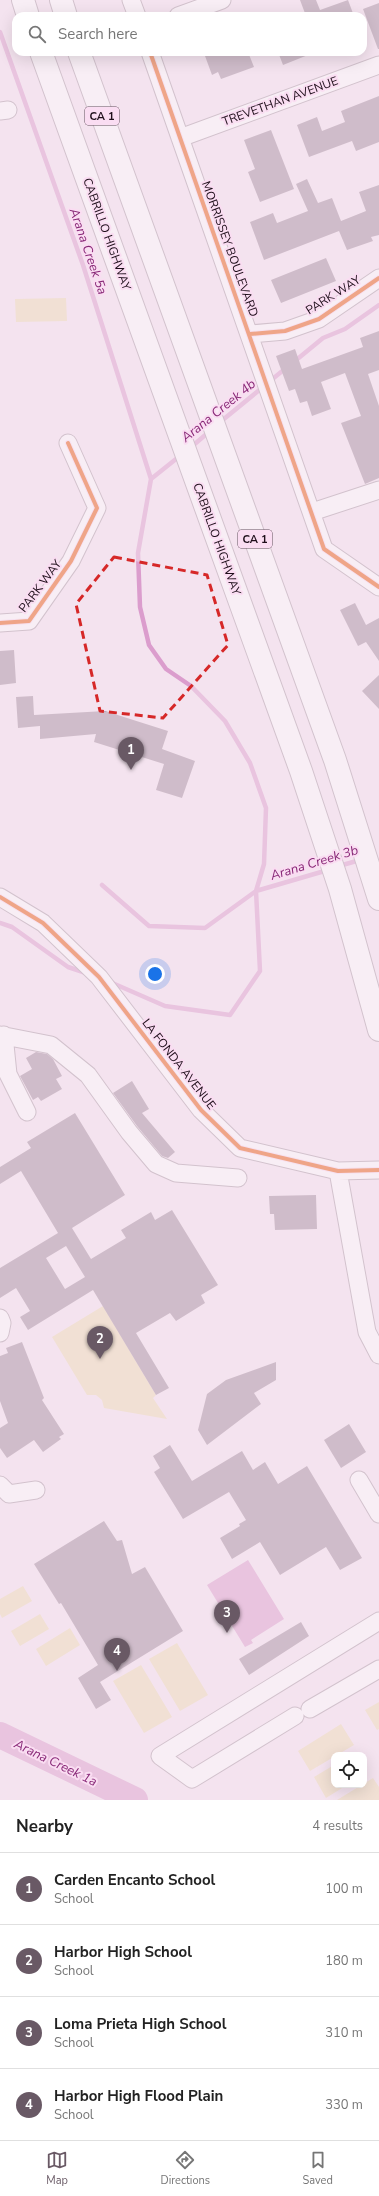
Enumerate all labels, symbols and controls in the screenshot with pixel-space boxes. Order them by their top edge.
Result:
search box [12,12,367,56]
icon: search [26,23,48,45]
text: Search here [58,24,138,44]
street label: TREVETHAN AVENUE [220,73,340,129]
road number: CA 1 [85,107,119,125]
street label: CABRILLO HIGHWAY [79,176,135,293]
street label: MORRISSEY BOULEVARD [198,179,262,319]
water label: Arana Creek 5a [65,205,111,297]
street label: PARK WAY [303,271,364,318]
water label: Arana Creek 4b [177,375,260,447]
street label: CABRILLO HIGHWAY [189,481,245,598]
road number: CA 1 [238,530,272,548]
street label: PARK WAY [15,556,65,615]
pin: 1 [118,737,144,770]
water label: Arana Creek 3b [267,841,360,885]
your location [145,964,165,984]
street label: LA FONDA AVENUE [138,1015,220,1113]
pin: 2 [87,1326,113,1359]
pin: 3 [214,1600,240,1633]
pin: 4 [104,1638,130,1671]
water label: Arana Creek 1a [10,1735,100,1791]
map controls [331,1752,367,1788]
button: locate [331,1752,367,1788]
text: Nearby [16,1815,73,1838]
text: 4 results [312,1817,363,1835]
text: Carden Encanto School [54,1870,215,1890]
text: 1 [25,1880,33,1898]
text: 100 m [325,1880,363,1898]
text: School [54,1890,94,1908]
text: Harbor High School [54,1942,192,1962]
text: 2 [25,1952,33,1970]
text: 180 m [325,1952,363,1970]
text: School [54,1962,94,1980]
text: Loma Prieta High School [54,2014,227,2034]
text: 3 [25,2024,33,2042]
text: 310 m [325,2024,363,2042]
text: School [54,2034,94,2052]
text: Harbor High Flood Plain [54,2086,223,2106]
text: 4 [25,2096,33,2114]
text: 330 m [325,2096,363,2114]
text: School [54,2106,94,2124]
tab: Map [46,2149,68,2188]
tab: Directions [160,2149,210,2188]
tab: Saved [302,2149,333,2188]

